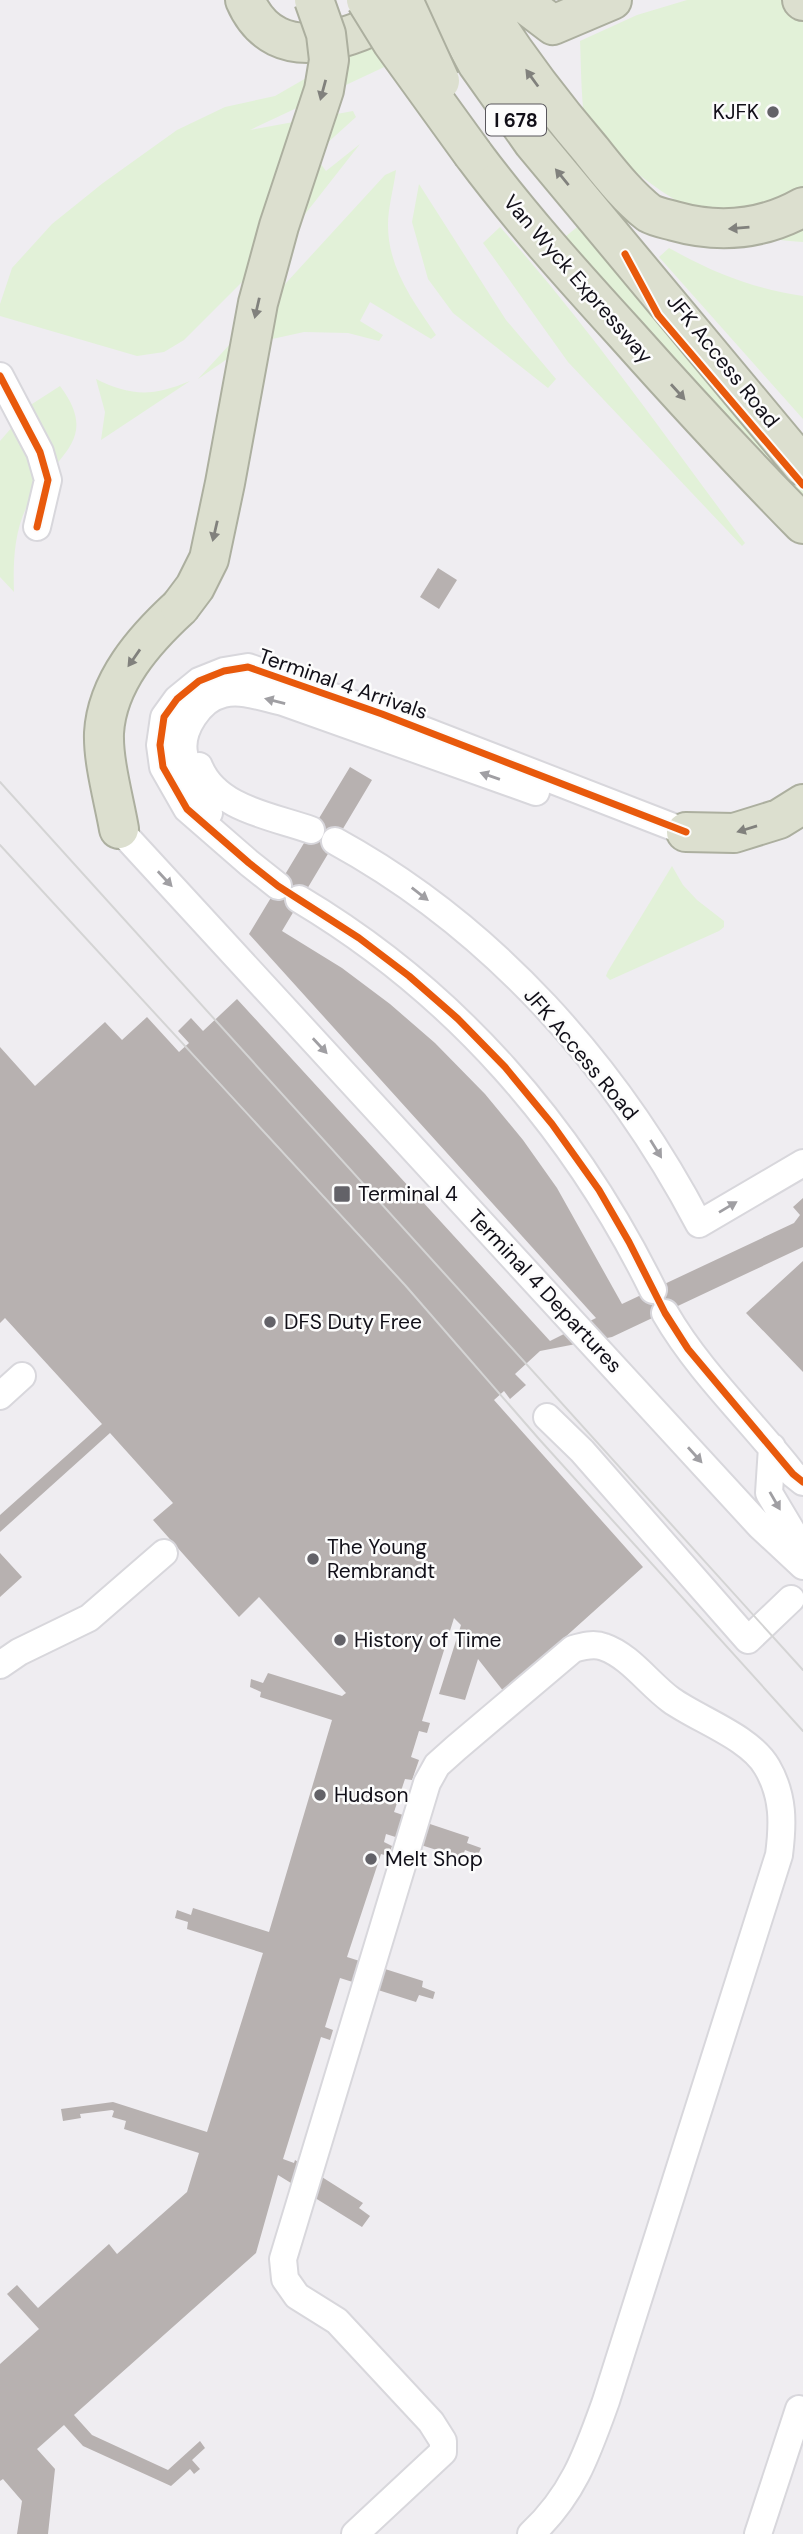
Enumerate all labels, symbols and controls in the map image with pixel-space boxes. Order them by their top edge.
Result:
one-way arrow [525,69,539,87]
one-way arrow [317,79,328,101]
place label: KJFK [713,98,759,126]
road number: I 678 [486,104,546,136]
marker: KJFK [765,104,781,120]
one-way arrow [554,169,569,187]
street label: Van Wyck Expressway [497,189,659,370]
one-way arrow [728,223,750,234]
street label: JFK Access Road [660,288,786,434]
one-way arrow [252,297,263,319]
one-way arrow [670,383,686,401]
one-way arrow [209,520,220,542]
street label: Terminal 4 Arrivals [255,642,431,726]
one-way arrow [128,649,142,667]
one-way arrow [264,695,286,706]
one-way arrow [479,770,500,781]
one-way arrow [736,824,757,834]
one-way arrow [157,870,173,887]
one-way arrow [410,887,428,902]
street label: JFK Access Road [517,982,645,1126]
one-way arrow [311,1037,327,1054]
one-way arrow [650,1140,663,1159]
place label: Terminal 4 [358,1180,458,1208]
marker: Terminal 4 [332,1184,352,1204]
one-way arrow [719,1201,738,1213]
street label: Terminal 4 Departures [462,1203,628,1379]
place label: DFS Duty Free [284,1308,422,1336]
marker: DFS Duty Free [262,1314,278,1330]
one-way arrow [687,1446,703,1463]
one-way arrow [769,1492,781,1511]
place label: The Young Rembrandt [327,1533,435,1585]
marker: The Young Rembrandt [305,1551,321,1567]
place label: History of Time [354,1626,502,1654]
marker: History of Time [332,1632,348,1648]
place label: Hudson [334,1781,409,1809]
marker: Hudson [312,1787,328,1803]
place label: Melt Shop [385,1845,483,1873]
marker: Melt Shop [363,1851,379,1867]

